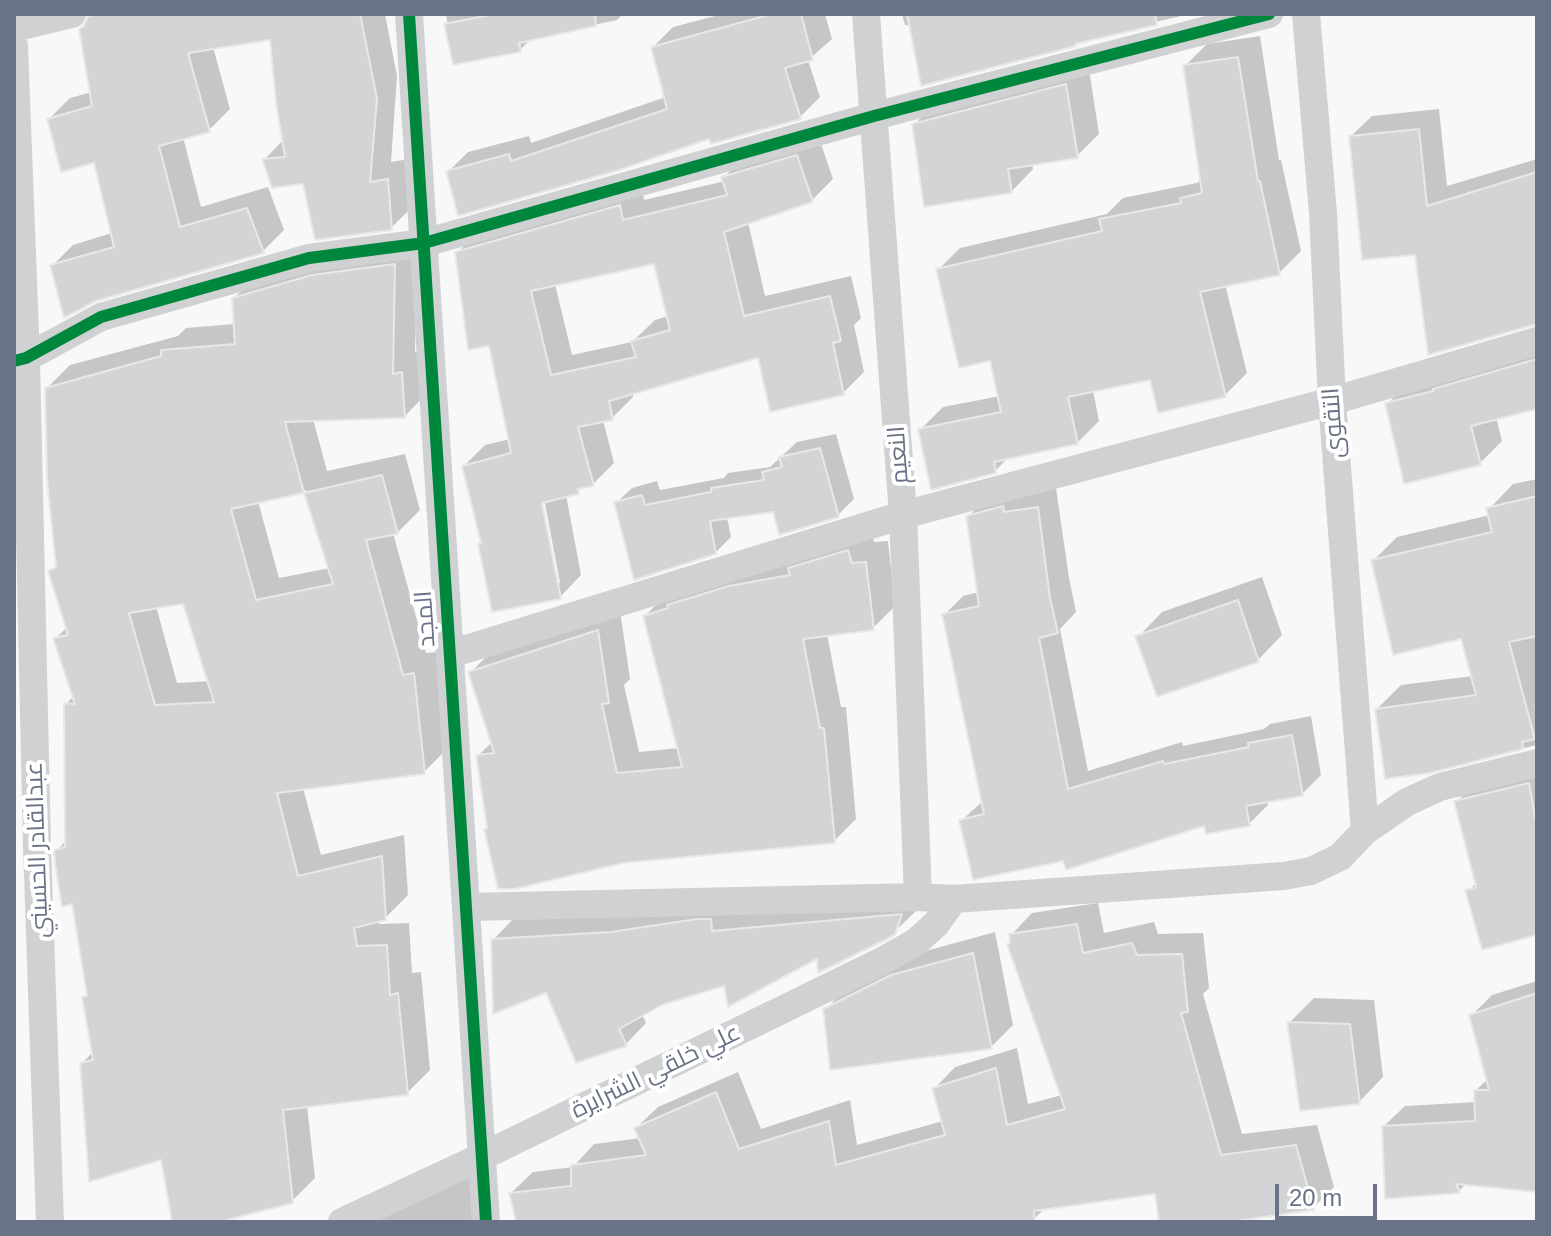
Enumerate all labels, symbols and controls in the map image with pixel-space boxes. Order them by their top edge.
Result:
street label: التقوى [1317,387,1351,459]
street label: النعيم [883,425,915,485]
street label: المجد [410,590,442,648]
street label: عبدالقادر الحسيني [21,762,55,938]
street label: علي خلقي الشرايرة [567,1019,745,1125]
scale bar [1279,1168,1381,1218]
text: 20 m [1289,1184,1342,1211]

